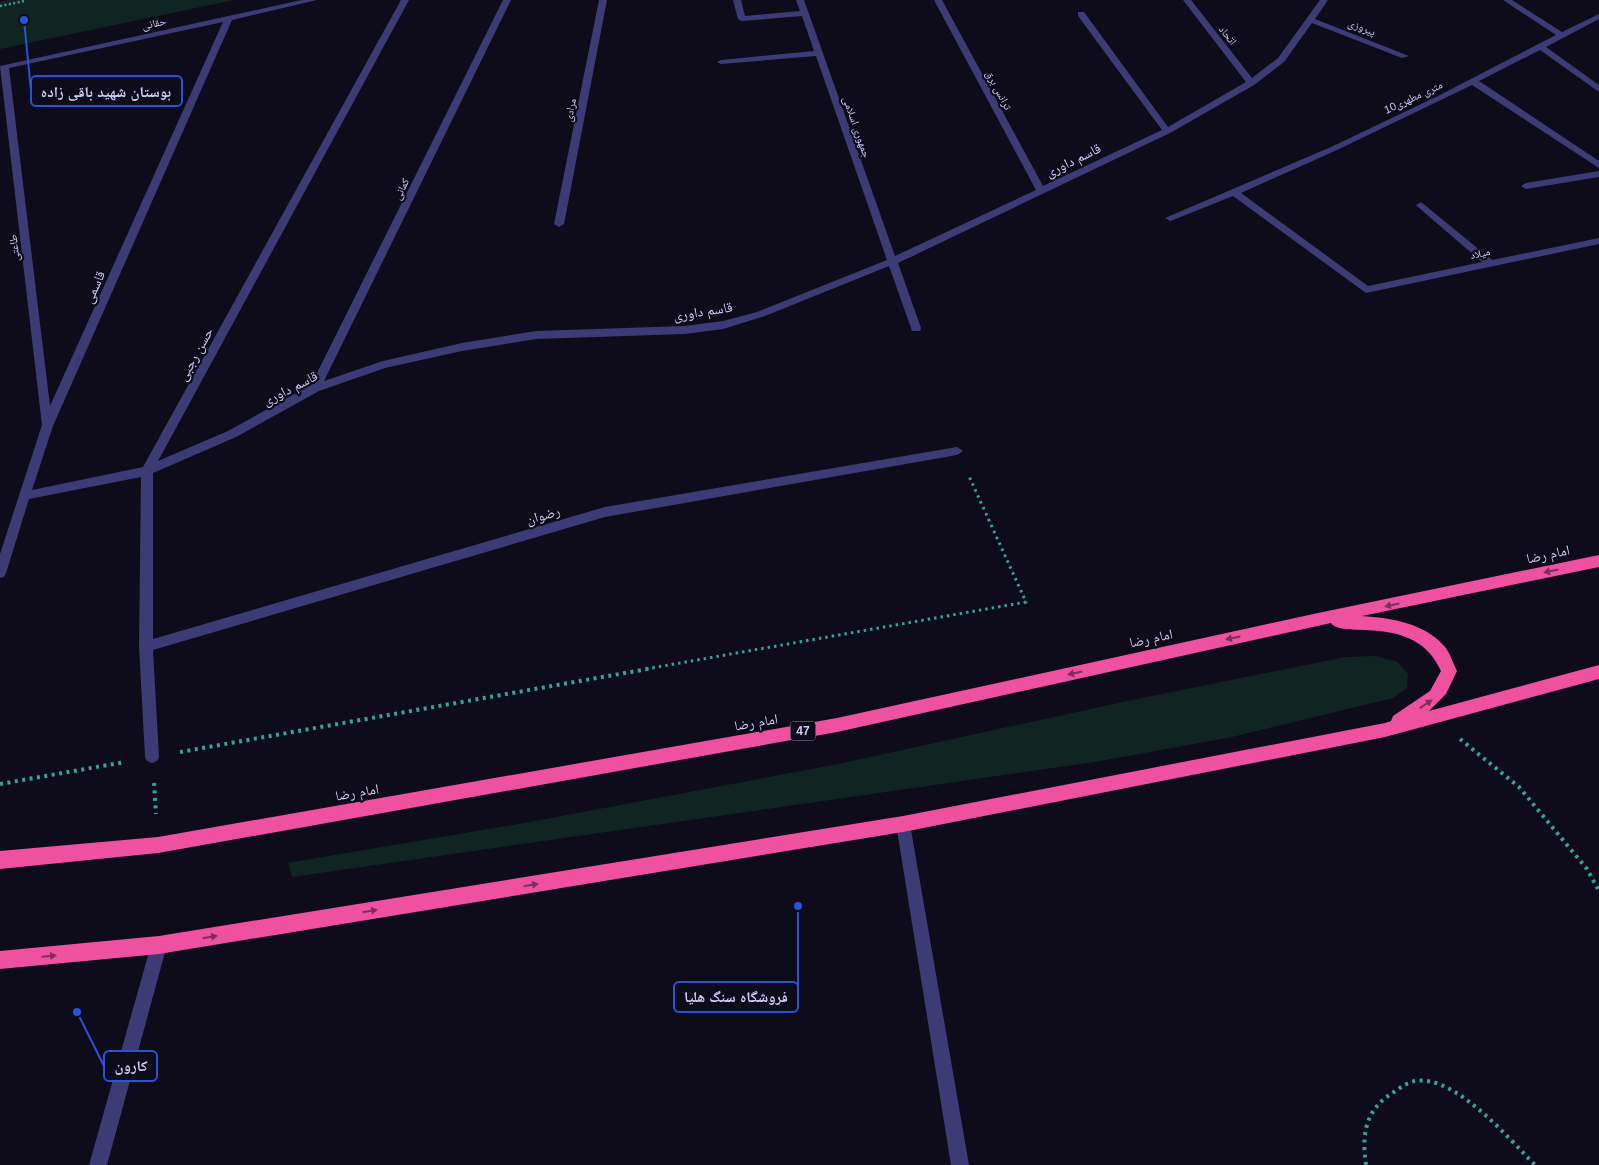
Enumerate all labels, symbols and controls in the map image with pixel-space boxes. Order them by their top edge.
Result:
street label: حقانی [141,15,167,32]
street label: پیروزی [1346,16,1378,39]
street label: اتحاد [1217,23,1239,47]
street label: ترانس برق [983,68,1015,113]
callout: بوستان شهید باقی زاده [31,76,182,106]
street label: 10متری مطهری [1382,78,1444,117]
text: بوستان شهید باقی زاده [41,83,171,101]
street label: جمهوری اسلامی [840,95,873,160]
street label: مرادی [562,97,579,123]
street label: قاسم داوری [1043,140,1104,182]
street label: کمانی [391,176,412,202]
street label: طاعتی [6,234,23,262]
street label: میلاد [1469,245,1491,261]
street label: قاسمی [80,268,109,306]
street label: قاسم داوری [672,298,734,326]
street label: حسن رجبی [174,325,217,384]
street label: قاسم داوری [260,367,321,410]
street label: رضوان [524,503,562,528]
street label: امام رضا [1525,542,1572,568]
one-way arrow [1543,568,1559,576]
one-way arrow [1384,602,1400,610]
street label: امام رضا [1128,626,1175,652]
one-way arrow [1226,634,1241,642]
one-way arrow [1067,669,1082,677]
one-way arrow [1419,699,1432,708]
street label: امام رضا [733,710,779,736]
road number: 47 [790,721,816,740]
street label: امام رضا [334,780,380,806]
one-way arrow [523,880,539,888]
one-way arrow [363,906,379,914]
one-way arrow [202,932,218,940]
one-way arrow [41,952,57,960]
callout: فروشگاه سنگ هلیا [674,982,798,1012]
text: فروشگاه سنگ هلیا [684,988,788,1005]
callout: کارون [104,1051,157,1081]
text: کارون [114,1057,148,1075]

